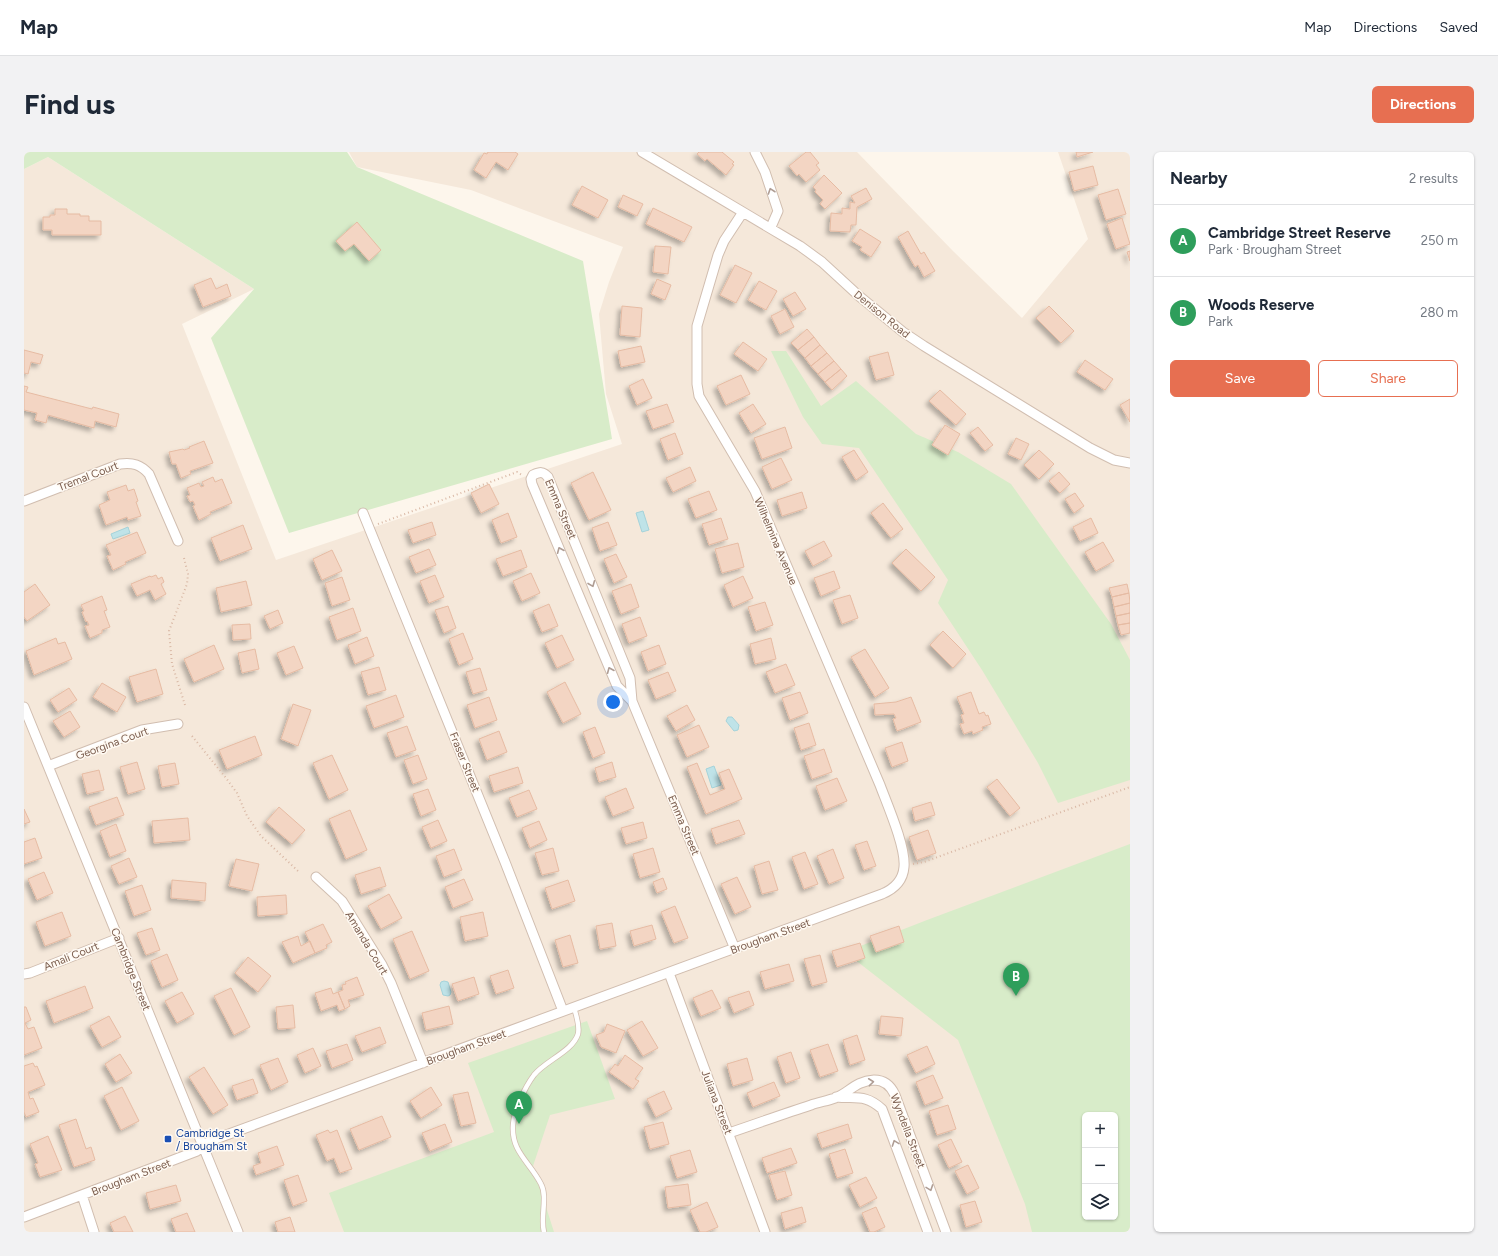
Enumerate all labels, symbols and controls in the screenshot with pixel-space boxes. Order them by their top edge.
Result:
text: Map [20,16,58,39]
text: Map [1304,19,1332,36]
text: Directions [1354,19,1417,36]
text: Saved [1439,19,1478,36]
button: Directions [1372,86,1474,123]
text: Find us [24,87,115,121]
text: Nearby [1170,168,1228,188]
text: 2 results [1409,171,1458,186]
one-way arrow [768,188,776,195]
text: Cambridge Street Reserve [1208,224,1391,242]
text: A [1178,233,1188,248]
text: 250 m [1421,233,1458,248]
text: Park · Brougham Street [1208,242,1342,257]
street label: Denison Road [851,288,912,341]
text: Woods Reserve [1208,296,1314,314]
text: B [1179,305,1187,320]
text: 280 m [1420,305,1458,320]
text: Park [1208,314,1233,329]
button: Save [1170,360,1310,397]
button: Share [1318,360,1458,397]
street label: Tremal Court [56,459,120,494]
street label: Emma Street [542,477,579,541]
street label: Wilhelmina Avenue [751,496,800,587]
one-way arrow [557,546,565,554]
one-way arrow [587,580,595,587]
one-way arrow [607,666,615,674]
your location [603,692,623,712]
street label: Georgina Court [74,724,150,763]
street label: Fraser Street [447,730,482,794]
street label: Emma Street [665,793,702,857]
street label: Amanda Court [343,909,391,977]
street label: Brougham Street [728,916,812,957]
street label: Cambridge Street [108,926,153,1012]
street label: Amali Court [42,939,101,973]
pin: B [1003,963,1029,996]
street label: Brougham Street [424,1027,508,1068]
street label: Juliana Street [698,1068,735,1136]
one-way arrow [868,1077,874,1086]
pin: A [506,1091,532,1124]
street label: Wyndella Street [887,1092,928,1170]
map controls [1082,1112,1118,1220]
button: + [1082,1112,1118,1148]
place label: Cambridge St / Brougham St [176,1127,247,1153]
marker: Cambridge St / Brougham St [163,1134,173,1144]
one-way arrow [892,1139,900,1146]
button: − [1082,1148,1118,1184]
street label: Brougham Street [90,1156,173,1199]
one-way arrow [925,1184,933,1191]
button: layers [1082,1184,1118,1220]

